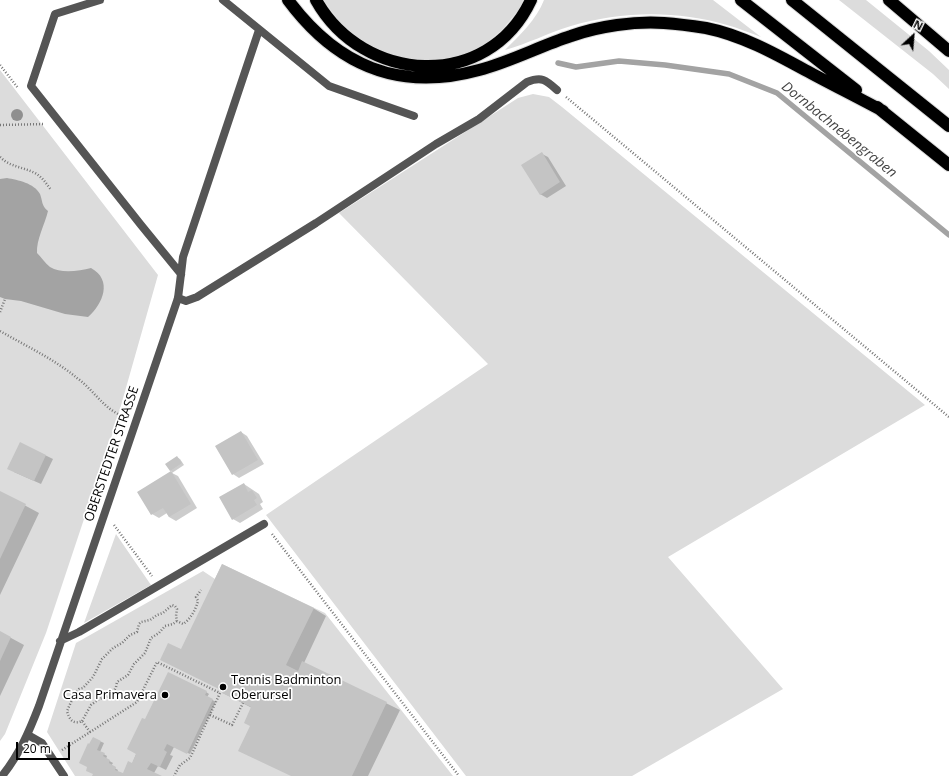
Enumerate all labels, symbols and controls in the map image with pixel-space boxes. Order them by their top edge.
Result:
north arrow [893,16,933,56]
text: N [911,16,926,33]
water label: Dornbachnebengraben [778,78,900,182]
street label: OBERSTEDTER STRASSE [81,384,143,524]
place label: Tennis Badminton Oberursel [231,672,342,703]
marker: Tennis Badminton Oberursel [218,682,228,692]
place label: Casa Primavera [63,687,157,703]
marker: Casa Primavera [160,690,170,700]
scale bar [18,734,72,760]
text: 20 m [23,740,51,757]

